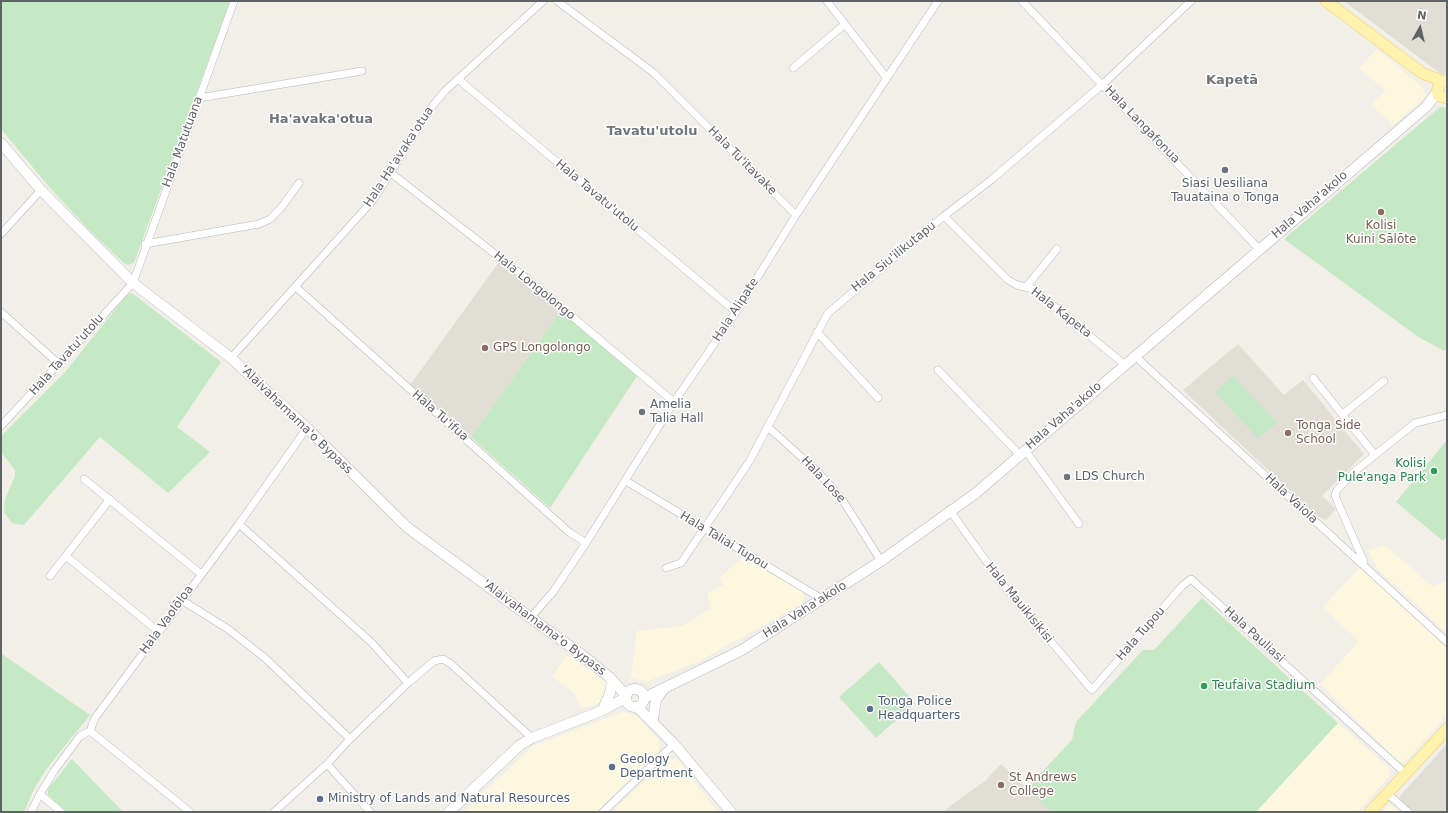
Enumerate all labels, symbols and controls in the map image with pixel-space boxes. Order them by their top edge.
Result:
north arrow [1400,8,1440,48]
text: N [1416,9,1427,23]
district label: Kapetā [1206,73,1258,89]
street label: Hala Langafonua [1102,83,1182,167]
street label: Hala Matutuana [160,95,206,189]
street label: Hala Ha'avaka'otua [361,104,437,210]
district label: Ha'avaka'otua [269,112,373,128]
district label: Tavatu'utolu [607,124,697,140]
street label: Hala Tu'itavake [705,124,779,198]
street label: Hala Tavatu'utolu [552,157,642,235]
marker: Siasi Uesiliana Tauataina o Tonga [1220,165,1230,175]
street label: Hala Vaha'akolo [1269,168,1351,242]
place label: Siasi Uesiliana Tauataina o Tonga [1171,177,1279,205]
marker: Kolisi Kuini Sālōte [1376,207,1386,217]
street label: Hala Siu'ilikutapu [849,219,939,295]
place label: Kolisi Kuini Sālōte [1346,219,1416,247]
street label: Hala Longolongo [490,249,578,323]
street label: Hala Alipate [710,276,762,344]
street label: Hala Kapeta [1028,285,1094,341]
street label: Hala Tavatu'utolu [27,311,107,399]
place label: GPS Longolongo [493,341,591,355]
marker: GPS Longolongo [480,343,490,353]
street label: 'Alaivahamama'o Bypass [237,363,355,477]
street label: Hala Vaha'akolo [1023,379,1105,453]
street label: Hala Tu'ifua [409,388,471,444]
place label: Amelia Talia Hall [650,398,704,426]
marker: Amelia Talia Hall [637,407,647,417]
place label: Tonga Side School [1296,419,1361,447]
marker: Tonga Side School [1283,428,1293,438]
street label: Hala Lose [798,454,848,506]
place label: Kolisi Pule'anga Park [1338,457,1426,485]
marker: Kolisi Pule'anga Park [1429,466,1439,476]
place label: LDS Church [1075,470,1145,484]
street label: Hala Vaiola [1262,471,1320,527]
marker: LDS Church [1062,472,1072,482]
street label: Hala Taliai Tupou [677,509,771,573]
street label: Hala Mauikisikisi [982,560,1056,646]
street label: 'Alaivahamama'o Bypass [480,577,608,679]
street label: Hala Vaha'akolo [761,579,849,641]
street label: Hala Vaolōloa [137,583,197,657]
street label: Hala Tupou [1114,604,1168,664]
street label: Hala Pauliasi [1221,604,1287,666]
place label: Teufaiva Stadium [1212,679,1315,693]
marker: Teufaiva Stadium [1199,681,1209,691]
place label: Tonga Police Headquarters [878,695,960,723]
marker: Tonga Police Headquarters [865,704,875,714]
place label: Geology Department [620,753,693,781]
marker: Geology Department [607,762,617,772]
place label: St Andrews College [1009,771,1077,799]
marker: St Andrews College [996,780,1006,790]
place label: Ministry of Lands and Natural Resources [328,792,570,806]
marker: Ministry of Lands and Natural Resources [315,794,325,804]

